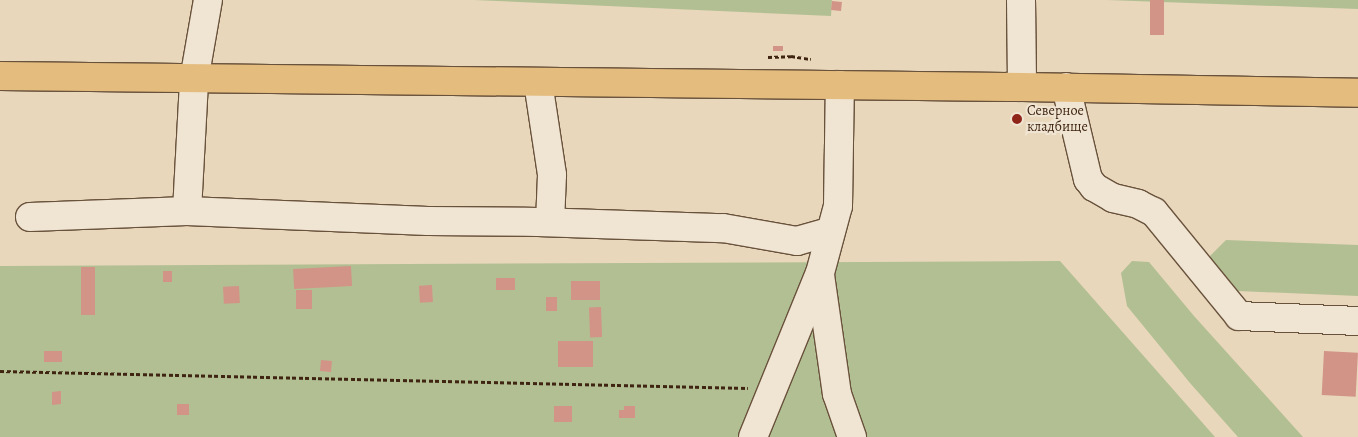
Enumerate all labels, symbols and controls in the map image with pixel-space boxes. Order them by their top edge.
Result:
place label: Северное кладбище [1027,103,1088,136]
marker: Северное кладбище [1011,113,1023,125]

